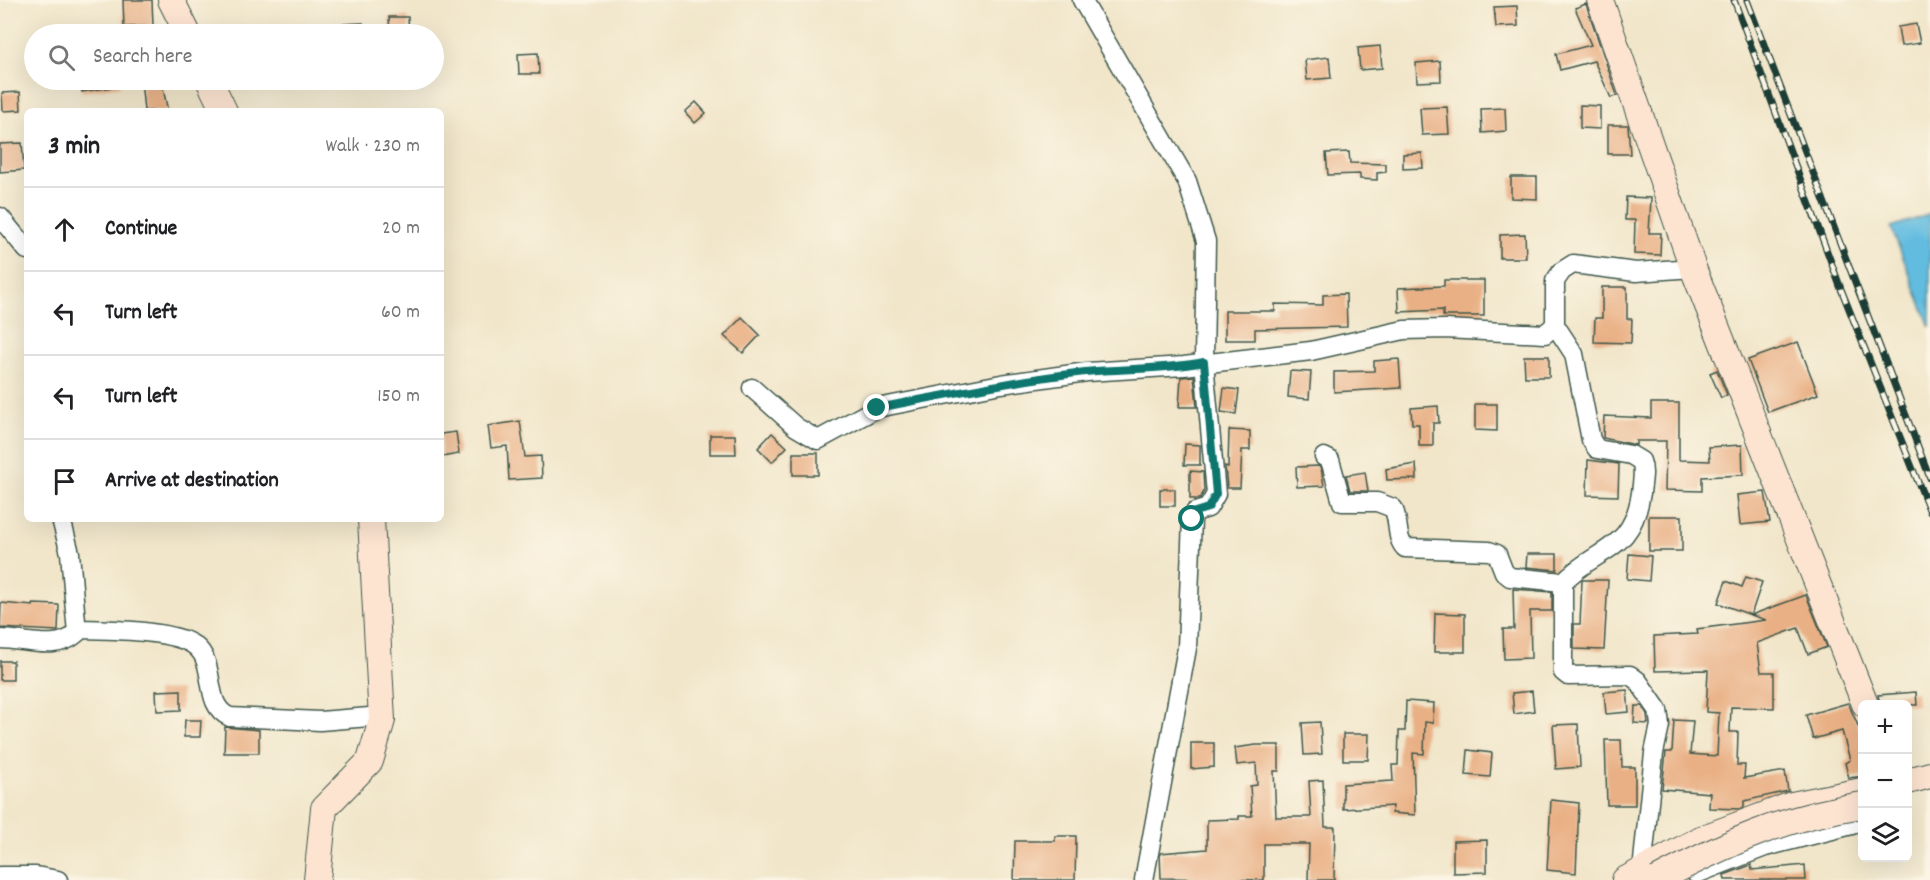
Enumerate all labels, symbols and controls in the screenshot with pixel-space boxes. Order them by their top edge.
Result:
search box [24,24,444,90]
icon: search [45,41,78,74]
text: Search here [93,42,192,73]
text: 3 min [48,129,100,166]
text: Walk · 230 m [326,133,420,161]
icon: ahead [48,213,81,246]
text: Continue [105,214,177,245]
text: 20 m [382,215,420,243]
icon: left [48,297,81,330]
text: Turn left [105,298,177,329]
text: 60 m [381,299,420,327]
icon: left [48,381,81,414]
text: Turn left [105,382,177,413]
text: 150 m [377,383,420,411]
route end [863,394,889,420]
icon: arrive [48,465,81,498]
text: Arrive at destination [105,466,279,497]
route start [1178,505,1204,531]
map controls [1858,700,1912,862]
button: + [1858,700,1912,754]
button: − [1858,754,1912,808]
button: layers [1858,808,1912,862]

